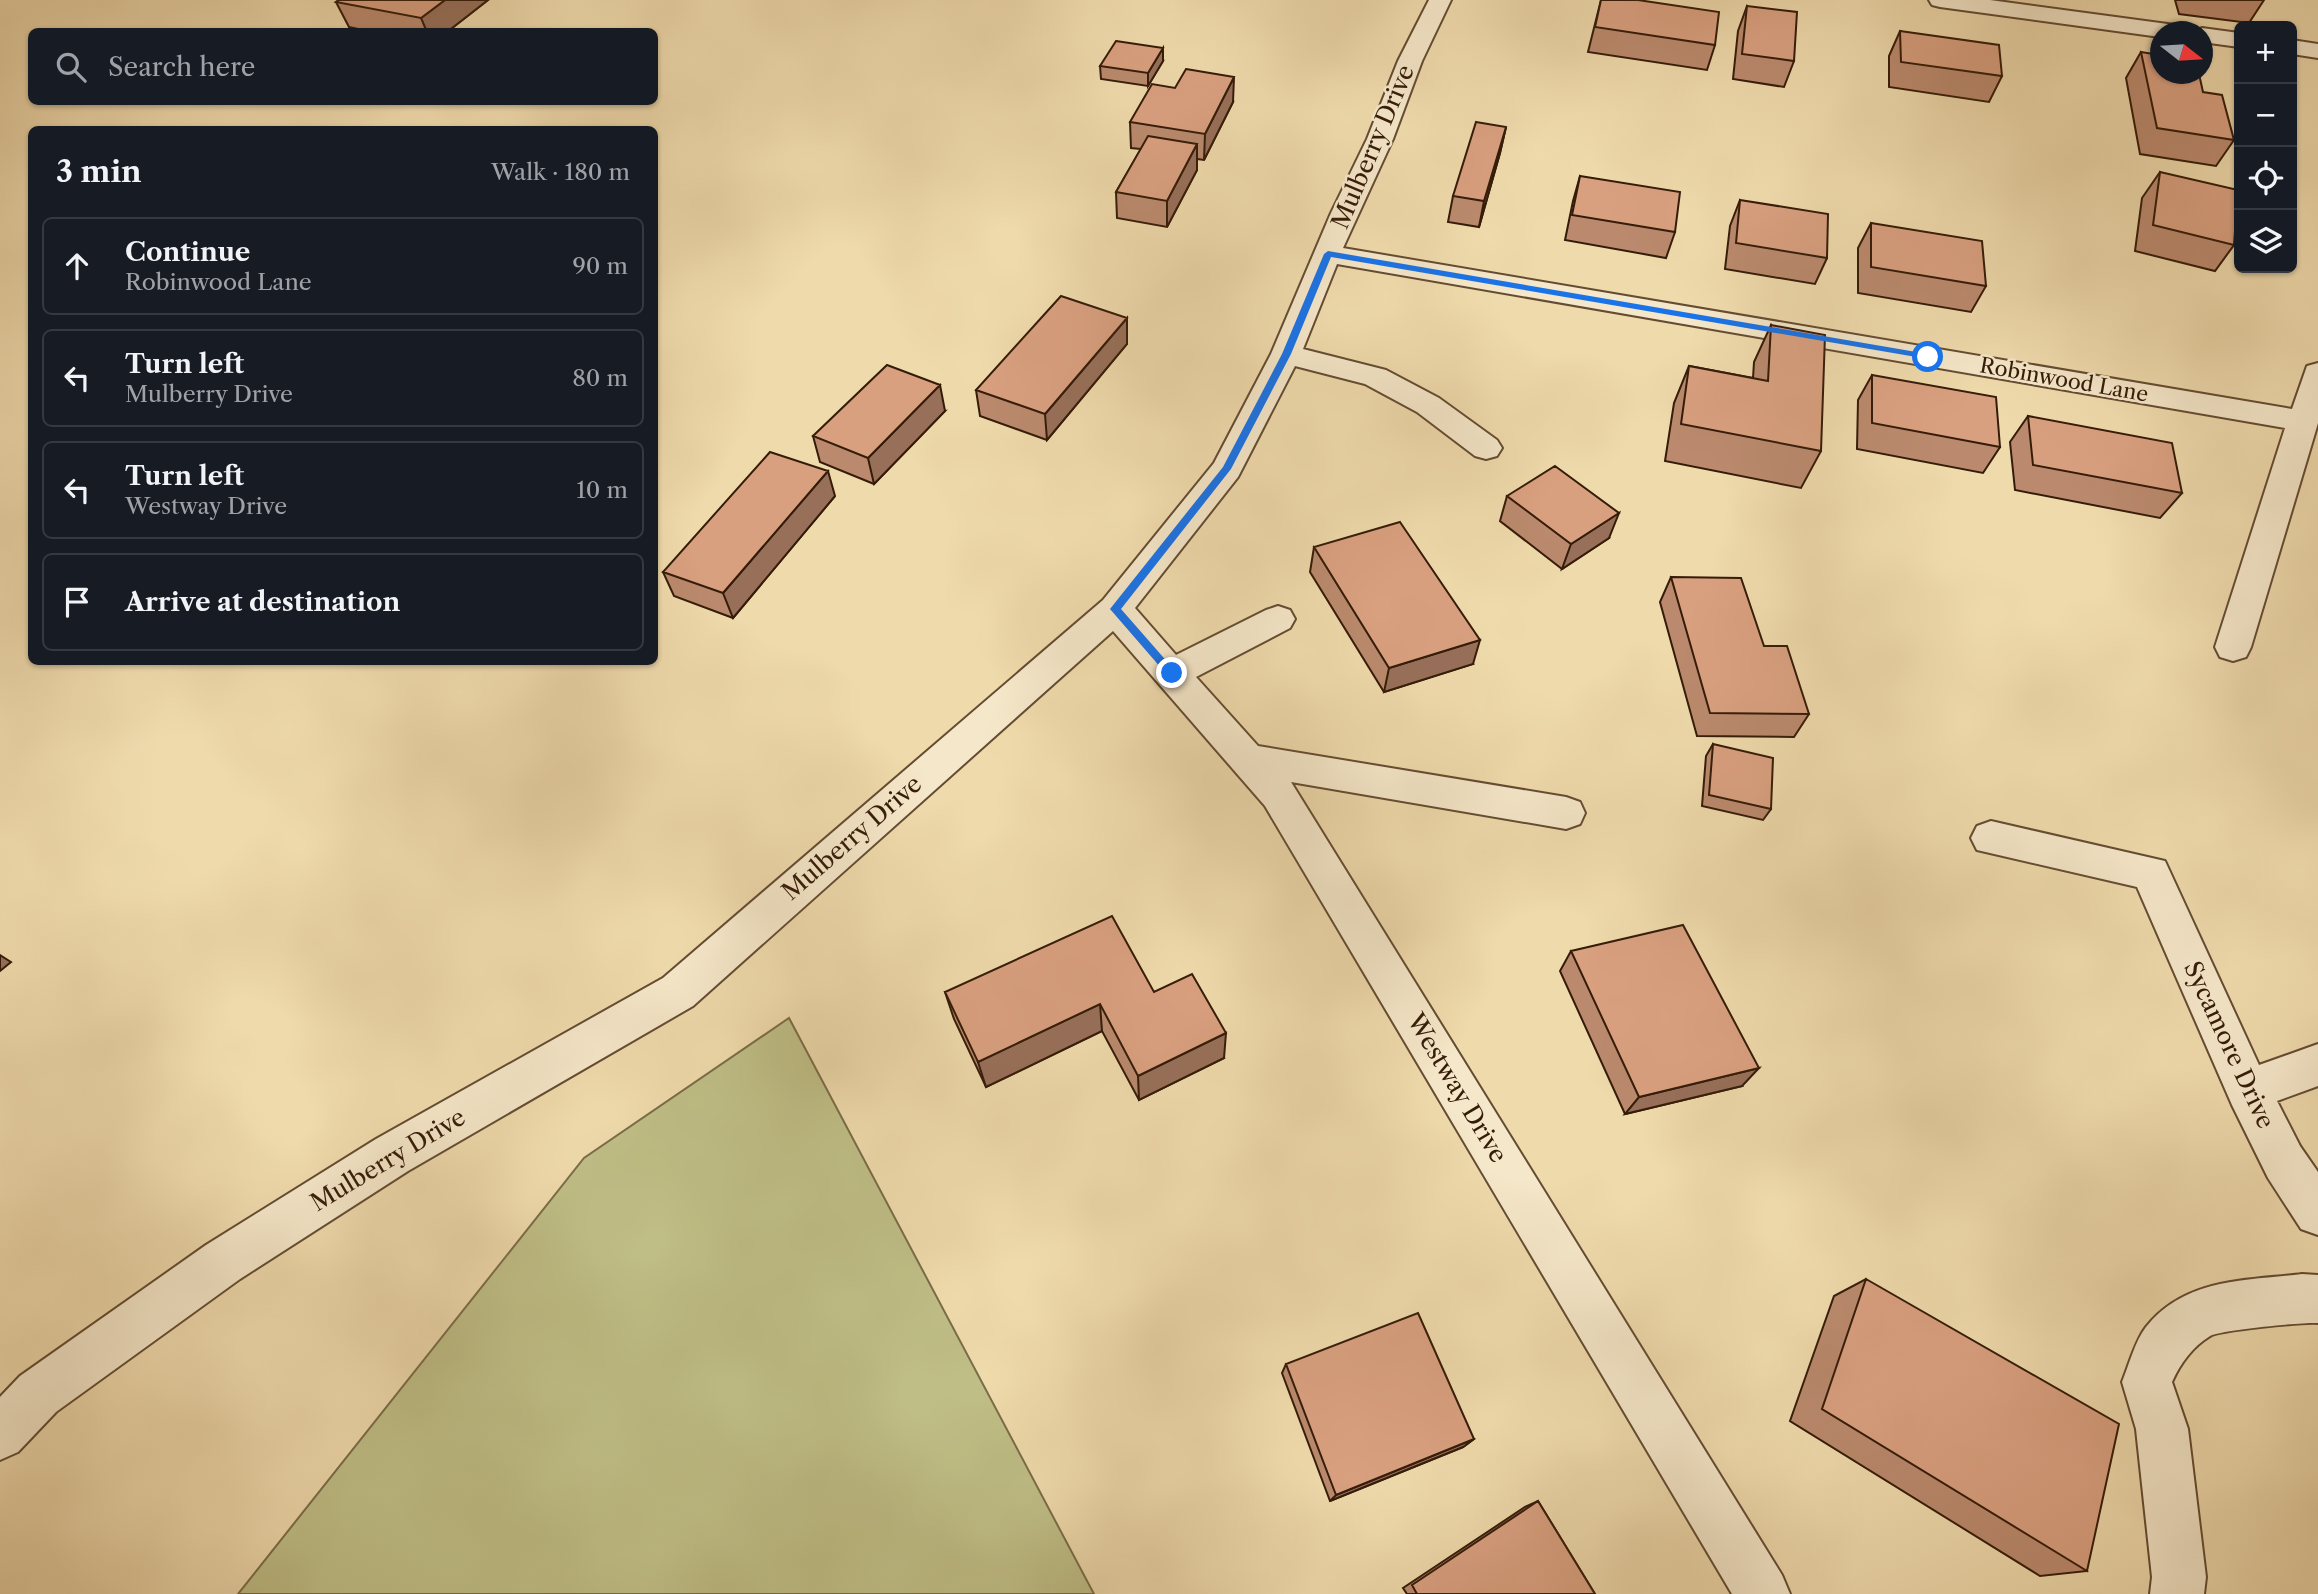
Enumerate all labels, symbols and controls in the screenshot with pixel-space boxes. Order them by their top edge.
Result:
north arrow [2150,21,2213,84]
map controls [2234,21,2297,273]
button: + [2234,21,2297,84]
search box [28,28,658,105]
icon: search [52,48,90,86]
text: Search here [108,51,255,83]
street label: Mulberry Drive [1325,60,1420,233]
button: − [2234,84,2297,147]
button: locate [2234,147,2297,210]
text: 3 min [56,153,142,190]
text: Walk · 180 m [491,158,630,186]
button: layers [2234,210,2297,273]
text: Continue [125,236,250,268]
icon: ahead [58,247,96,285]
text: 90 m [572,252,628,280]
text: Robinwood Lane [125,268,312,296]
route start [1912,341,1943,372]
text: Turn left [125,348,244,380]
street label: Robinwood Lane [1978,352,2150,407]
icon: left [58,359,96,397]
text: 80 m [572,364,628,392]
text: Mulberry Drive [125,380,293,408]
text: Turn left [125,460,244,492]
icon: left [58,471,96,509]
text: 10 m [576,476,628,504]
text: Westway Drive [125,492,287,520]
icon: arrive [58,583,96,621]
text: Arrive at destination [125,586,400,618]
route end [1156,657,1187,688]
street label: Mulberry Drive [776,769,927,906]
street label: Sycamore Drive [2178,957,2281,1133]
street label: Westway Drive [1401,1007,1513,1168]
street label: Mulberry Drive [305,1102,470,1217]

